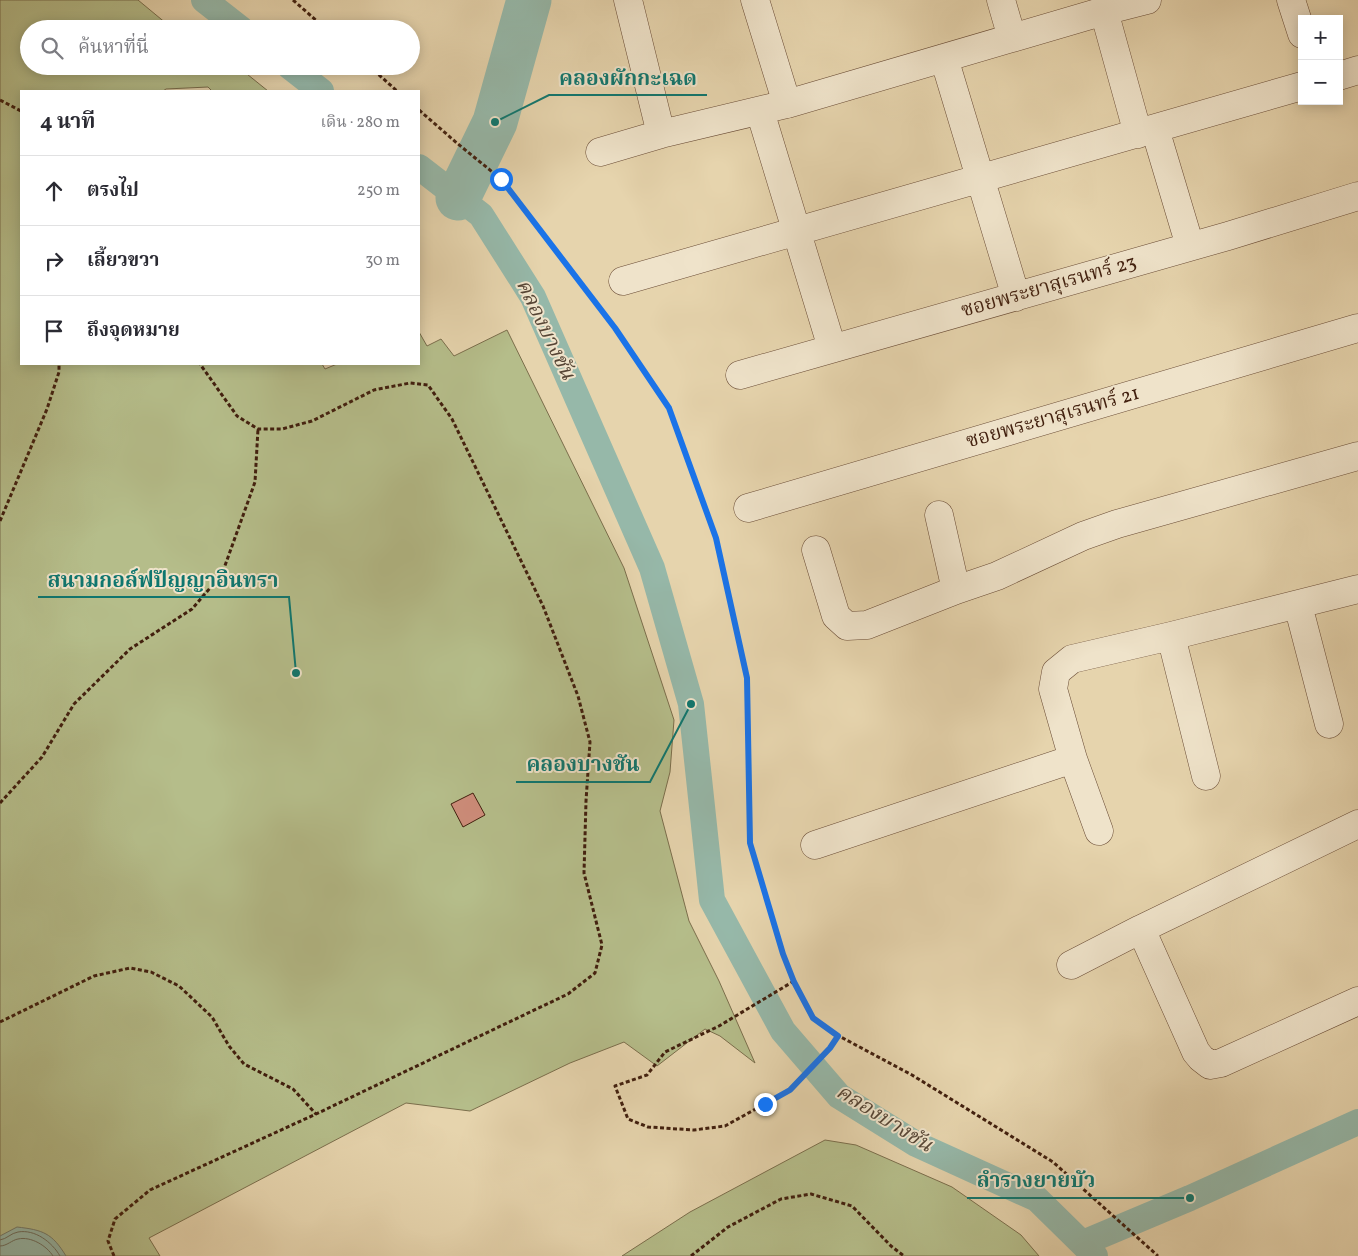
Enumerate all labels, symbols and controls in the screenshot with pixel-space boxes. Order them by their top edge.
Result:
map controls [1298,15,1343,105]
button: + [1298,15,1343,60]
search box [20,20,420,75]
icon: search [38,34,66,62]
text: ค้นหาที่นี่ [78,35,149,61]
callout: คลองผักกะเฉด [549,59,707,95]
button: − [1298,60,1343,105]
text: คลองผักกะเฉด [559,65,697,94]
text: 4 นาที [40,108,95,137]
text: เดิน · 280 m [321,112,400,134]
route start [490,168,513,191]
icon: ahead [40,177,68,205]
text: ตรงไป [87,178,139,204]
text: 250 m [357,180,400,202]
icon: right [40,247,68,275]
text: เลี้ยวขวา [87,248,159,274]
street label: ซอยพระยาสุเรนทร์ 23 [958,249,1140,325]
text: 30 m [365,250,400,272]
water label: คลองบางชัน [508,275,582,385]
icon: arrive [40,317,68,345]
text: ถึงจุดหมาย [87,318,180,344]
street label: ซอยพระยาสุเรนทร์ 21 [963,380,1143,456]
callout: สนามกอล์ฟปัญญาอินทรา [38,561,289,597]
text: สนามกอล์ฟปัญญาอินทรา [48,567,278,596]
callout: คลองบางชัน [516,746,650,782]
text: คลองบางชัน [526,751,640,780]
water label: คลองบางชัน [830,1078,938,1160]
route end [754,1093,777,1116]
callout: ลำรางยายบัว [967,1162,1106,1198]
text: ลำรางยายบัว [977,1167,1095,1196]

